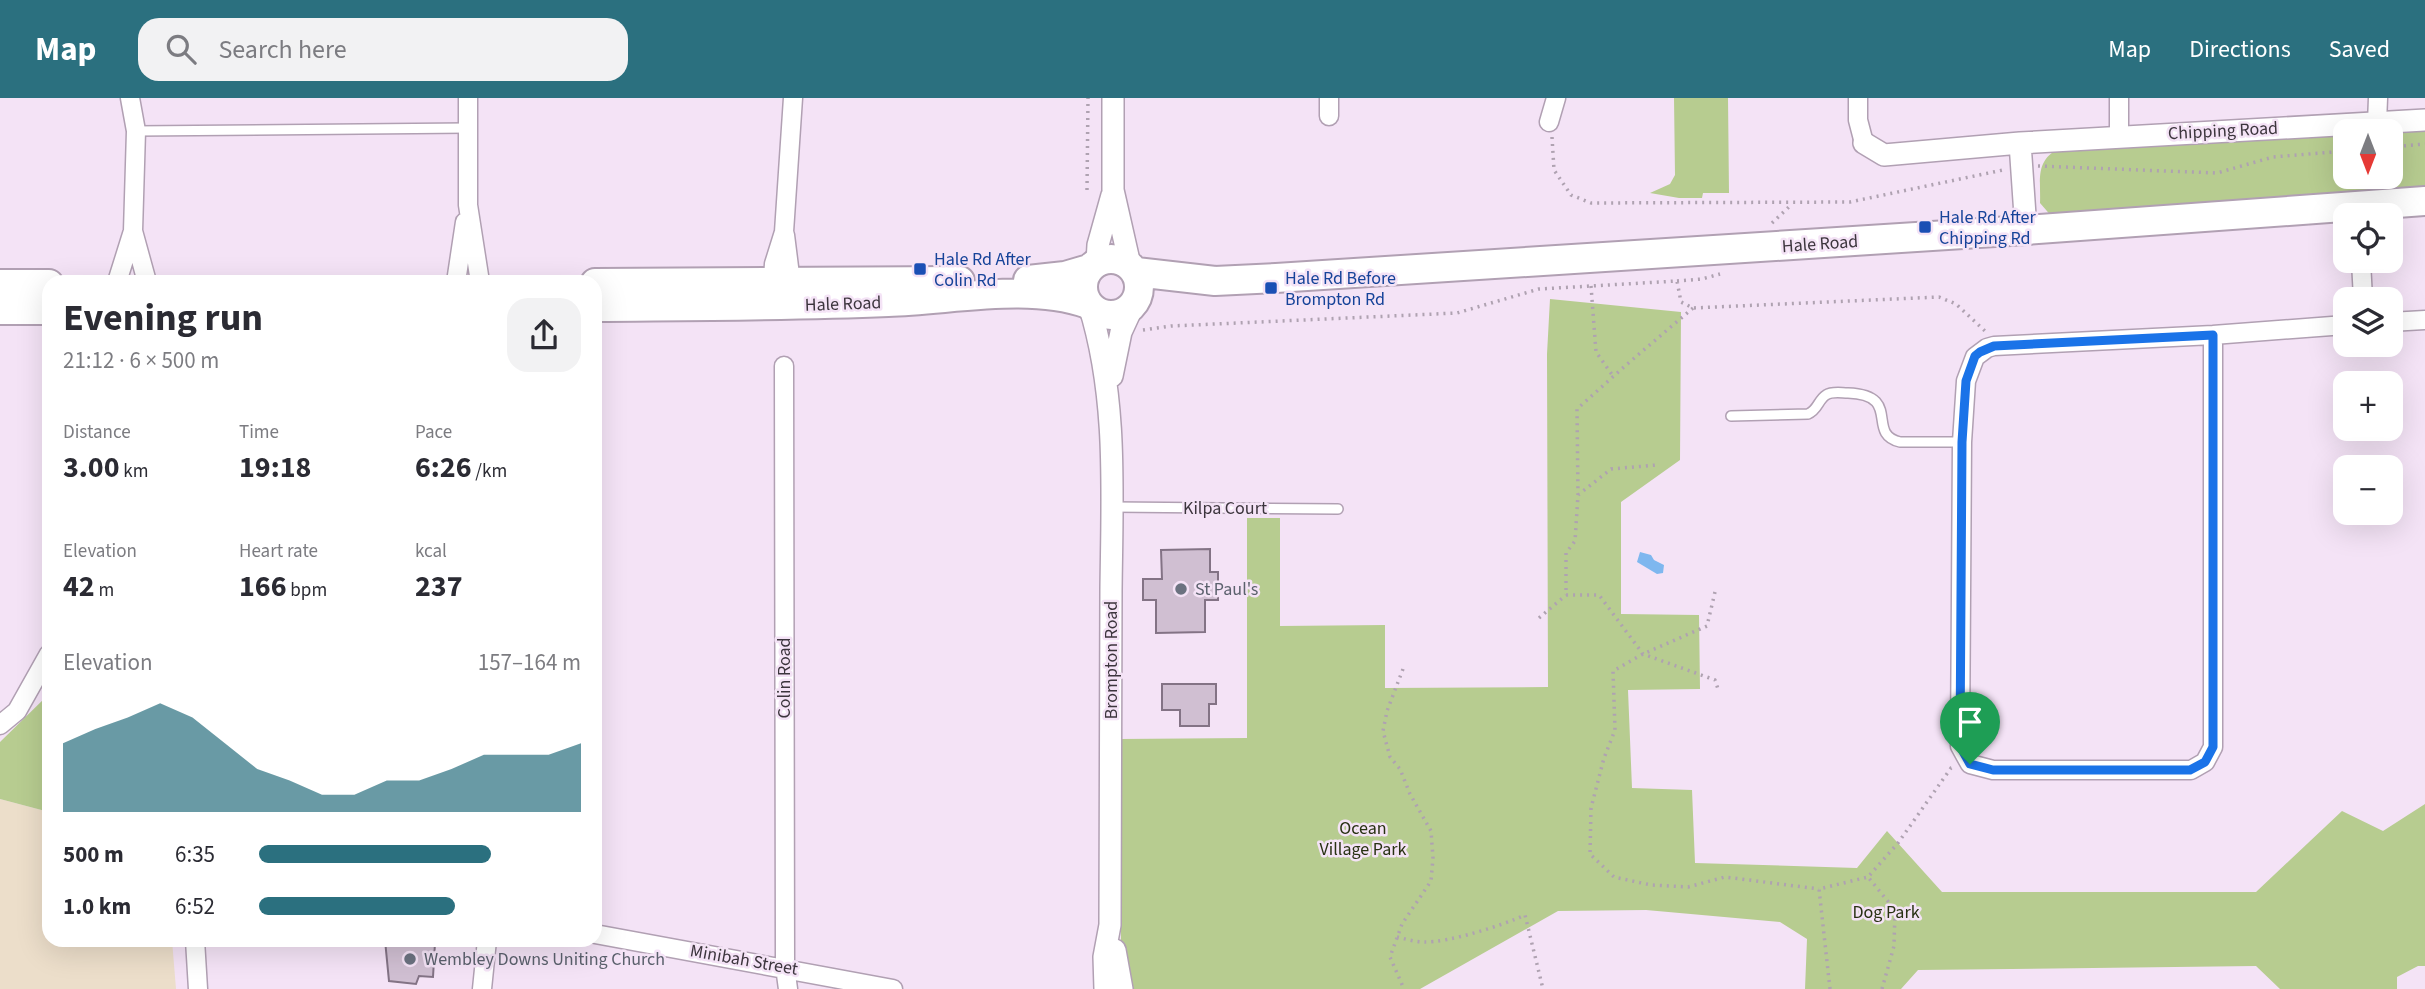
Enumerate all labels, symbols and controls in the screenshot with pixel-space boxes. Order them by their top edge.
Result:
search box [138,18,628,81]
text: Map [35,26,96,73]
icon: search [162,30,200,68]
text: Search here [218,31,347,68]
text: Map [2108,32,2151,67]
text: Directions [2189,32,2291,67]
text: Saved [2329,32,2390,67]
street label: Chipping Road [2167,116,2279,146]
north arrow [2333,119,2403,189]
map controls [2333,119,2403,525]
button: locate [2333,203,2403,273]
place label: Hale Rd After Chipping Rd [1939,205,2037,251]
marker: Hale Rd After Chipping Rd [1917,219,1933,235]
street label: Hale Road [1781,229,1859,259]
place label: Hale Rd After Colin Rd [934,247,1032,293]
marker: Hale Rd After Colin Rd [912,261,928,277]
place label: Hale Rd Before Brompton Rd [1285,266,1396,312]
marker: Hale Rd Before Brompton Rd [1263,280,1279,296]
button: layers [2333,287,2403,357]
street label: Hale Road [804,290,882,318]
text: Evening run [63,291,263,345]
button: share [507,298,581,372]
text: 21:12 · 6 × 500 m [63,344,219,377]
button: + [2333,371,2403,441]
text: Distance [63,419,131,446]
text: Time [239,419,279,446]
text: Pace [415,419,452,446]
text: 3.00 [63,446,120,489]
text: 19:18 [239,446,311,489]
text: 6:26 [415,446,472,489]
button: − [2333,455,2403,525]
text: km [120,458,149,485]
text: /km [472,458,507,485]
street label: Kilpa Court [1183,496,1267,521]
text: Elevation [63,538,137,565]
text: Heart rate [239,538,318,565]
text: kcal [415,538,447,565]
text: 42 [63,565,95,608]
text: 166 [239,565,287,608]
text: 237 [415,565,463,608]
text: m [95,577,114,604]
text: bpm [287,577,327,604]
place label: St Paul's [1195,577,1258,602]
marker: St Paul's [1173,581,1189,597]
street label: Brompton Road [1099,601,1124,719]
street label: Colin Road [772,637,797,719]
text: Elevation [63,646,153,679]
text: 157–164 m [478,646,581,679]
pin [1940,692,2000,764]
icon: arrive [1951,703,1989,741]
park label: Ocean Village Park [1320,816,1407,862]
text: 500 m [63,838,124,871]
text: 6:35 [175,838,215,871]
text: 1.0 km [63,890,131,923]
text: 6:52 [175,890,215,923]
park label: Dog Park [1852,900,1920,925]
street label: Minibah Street [688,938,800,982]
place label: Wembley Downs Uniting Church [424,947,665,972]
marker: Wembley Downs Uniting Church [402,951,418,967]

